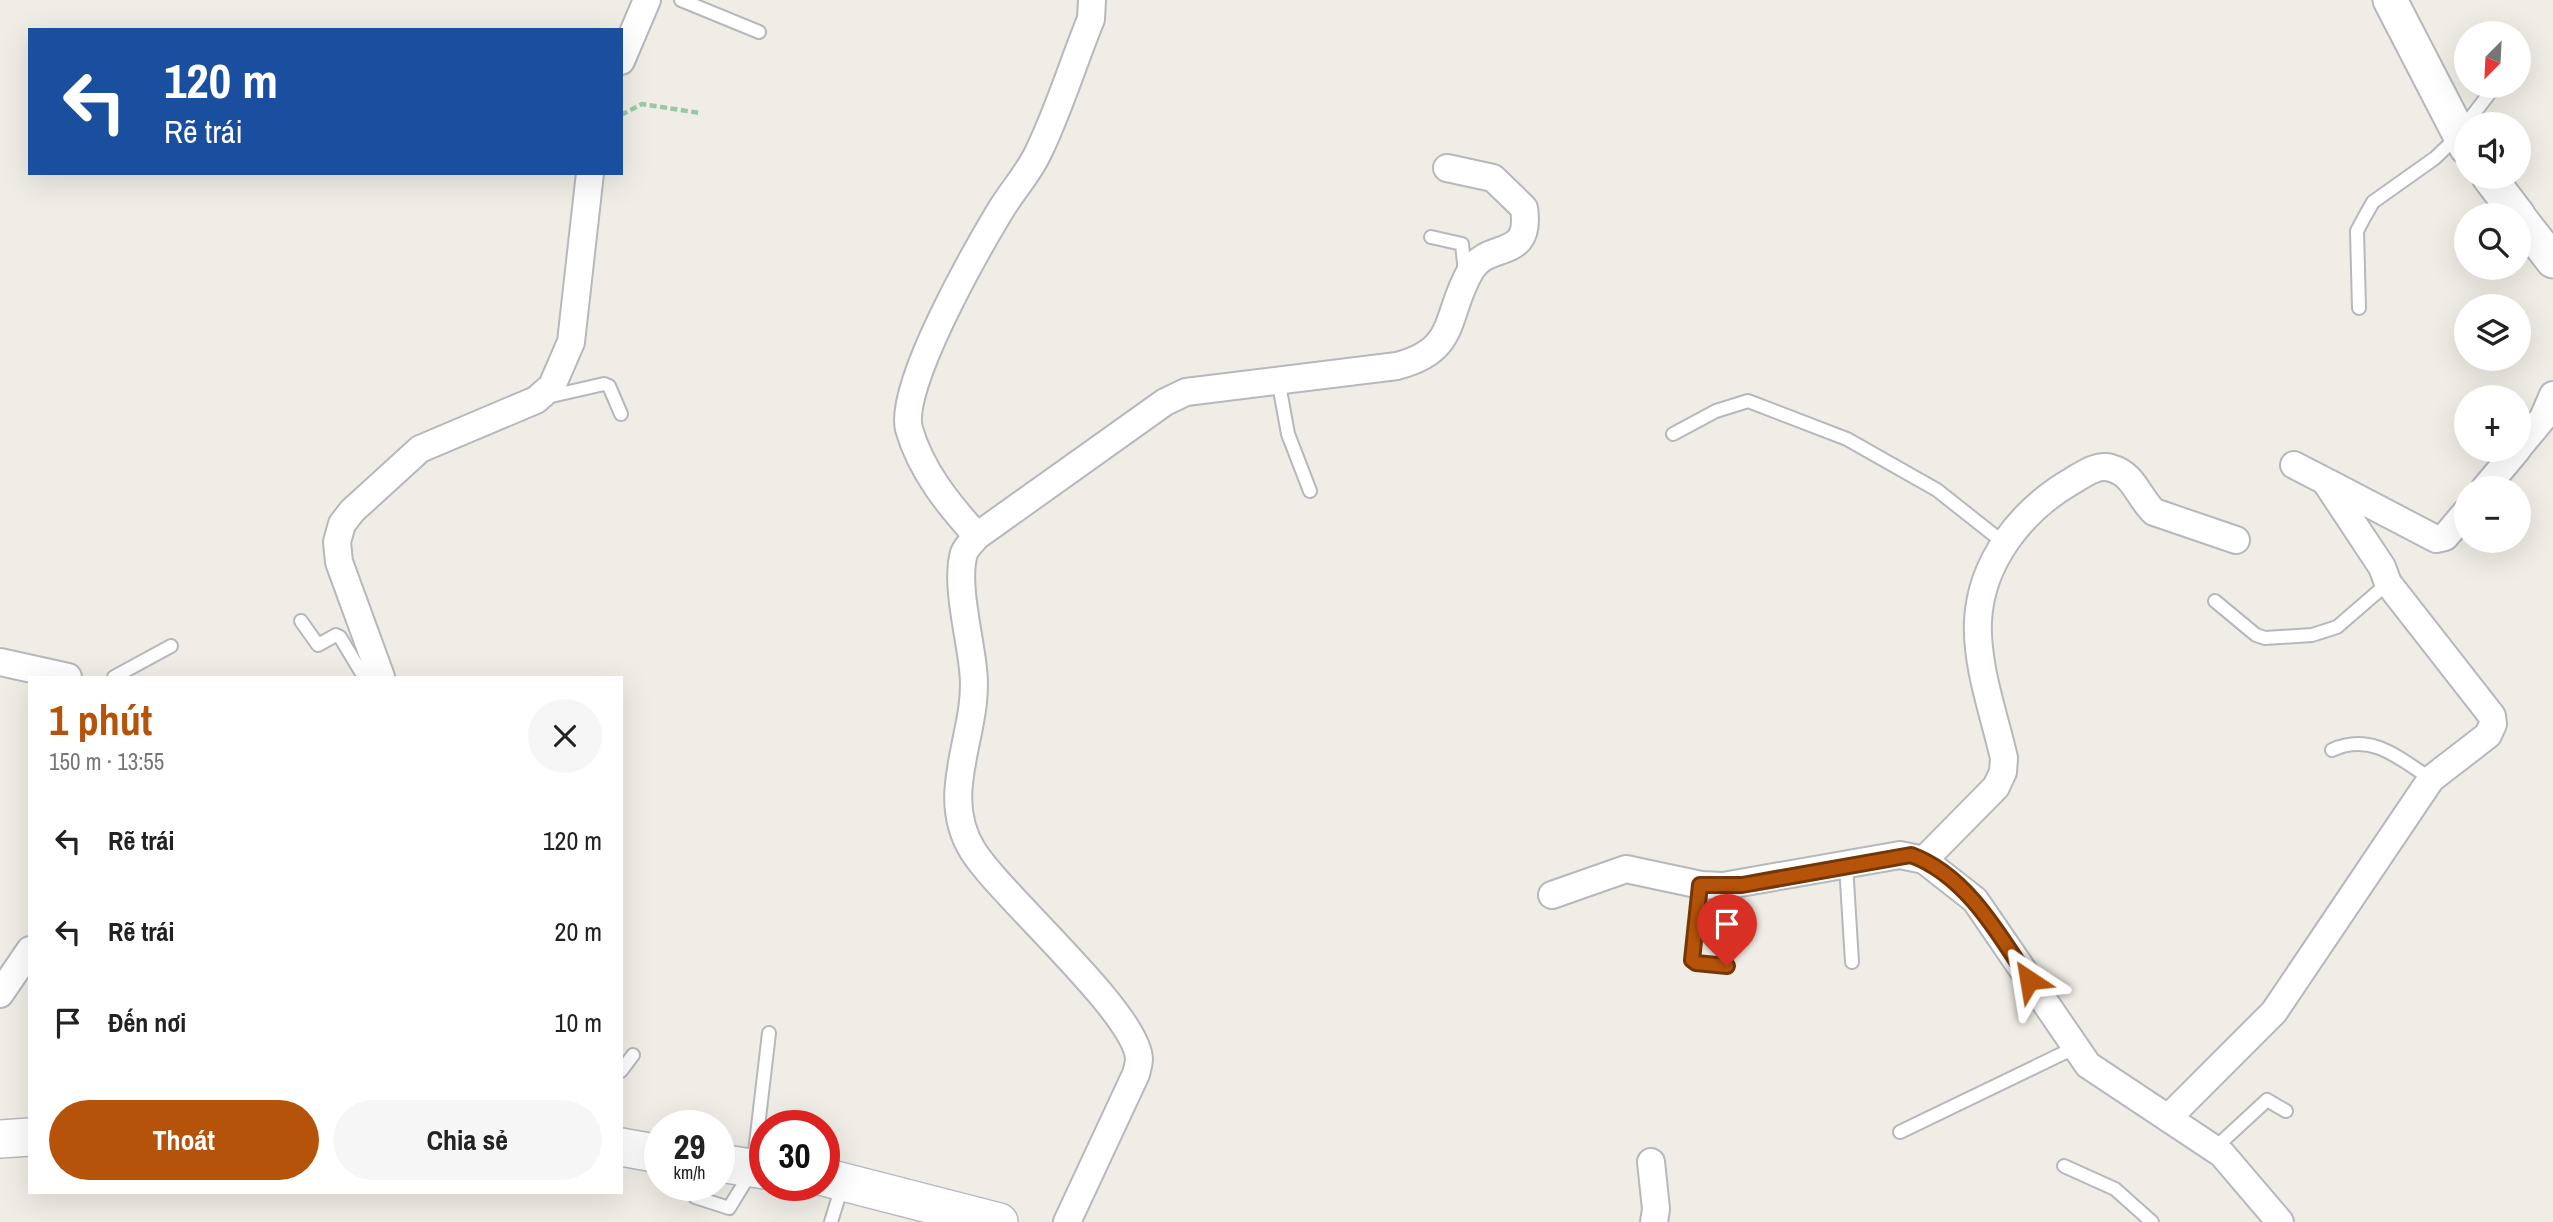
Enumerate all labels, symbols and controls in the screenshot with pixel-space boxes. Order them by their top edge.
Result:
north arrow [2454,21,2530,98]
map controls [2454,21,2531,553]
text: 120 m [164,47,278,113]
icon: left [49,56,140,147]
text: Rẽ trái [164,110,243,153]
button: sound [2454,112,2531,189]
button: search [2454,203,2531,280]
button: layers [2454,294,2531,371]
button: + [2454,385,2531,462]
button: − [2454,476,2531,553]
text: 1 phút [49,692,152,748]
button: close [528,699,602,773]
text: 150 m · 13:55 [49,746,164,777]
icon: left [49,822,87,860]
text: Rẽ trái [108,823,174,858]
text: 120 m [543,823,602,858]
pin [1697,894,1757,966]
icon: arrive [1708,905,1746,943]
icon: left [49,913,87,951]
text: Rẽ trái [108,914,174,949]
text: 20 m [555,914,602,949]
position arrow [1992,943,2066,1017]
icon: arrive [49,1004,87,1042]
text: Đến nơi [108,1005,186,1040]
text: 10 m [555,1005,602,1040]
button: Thoát [49,1100,319,1180]
button: Chia sẻ [333,1100,602,1180]
speed limit sign: 30 [749,1110,840,1201]
text: 29 [674,1123,705,1170]
text: km/h [674,1160,706,1185]

